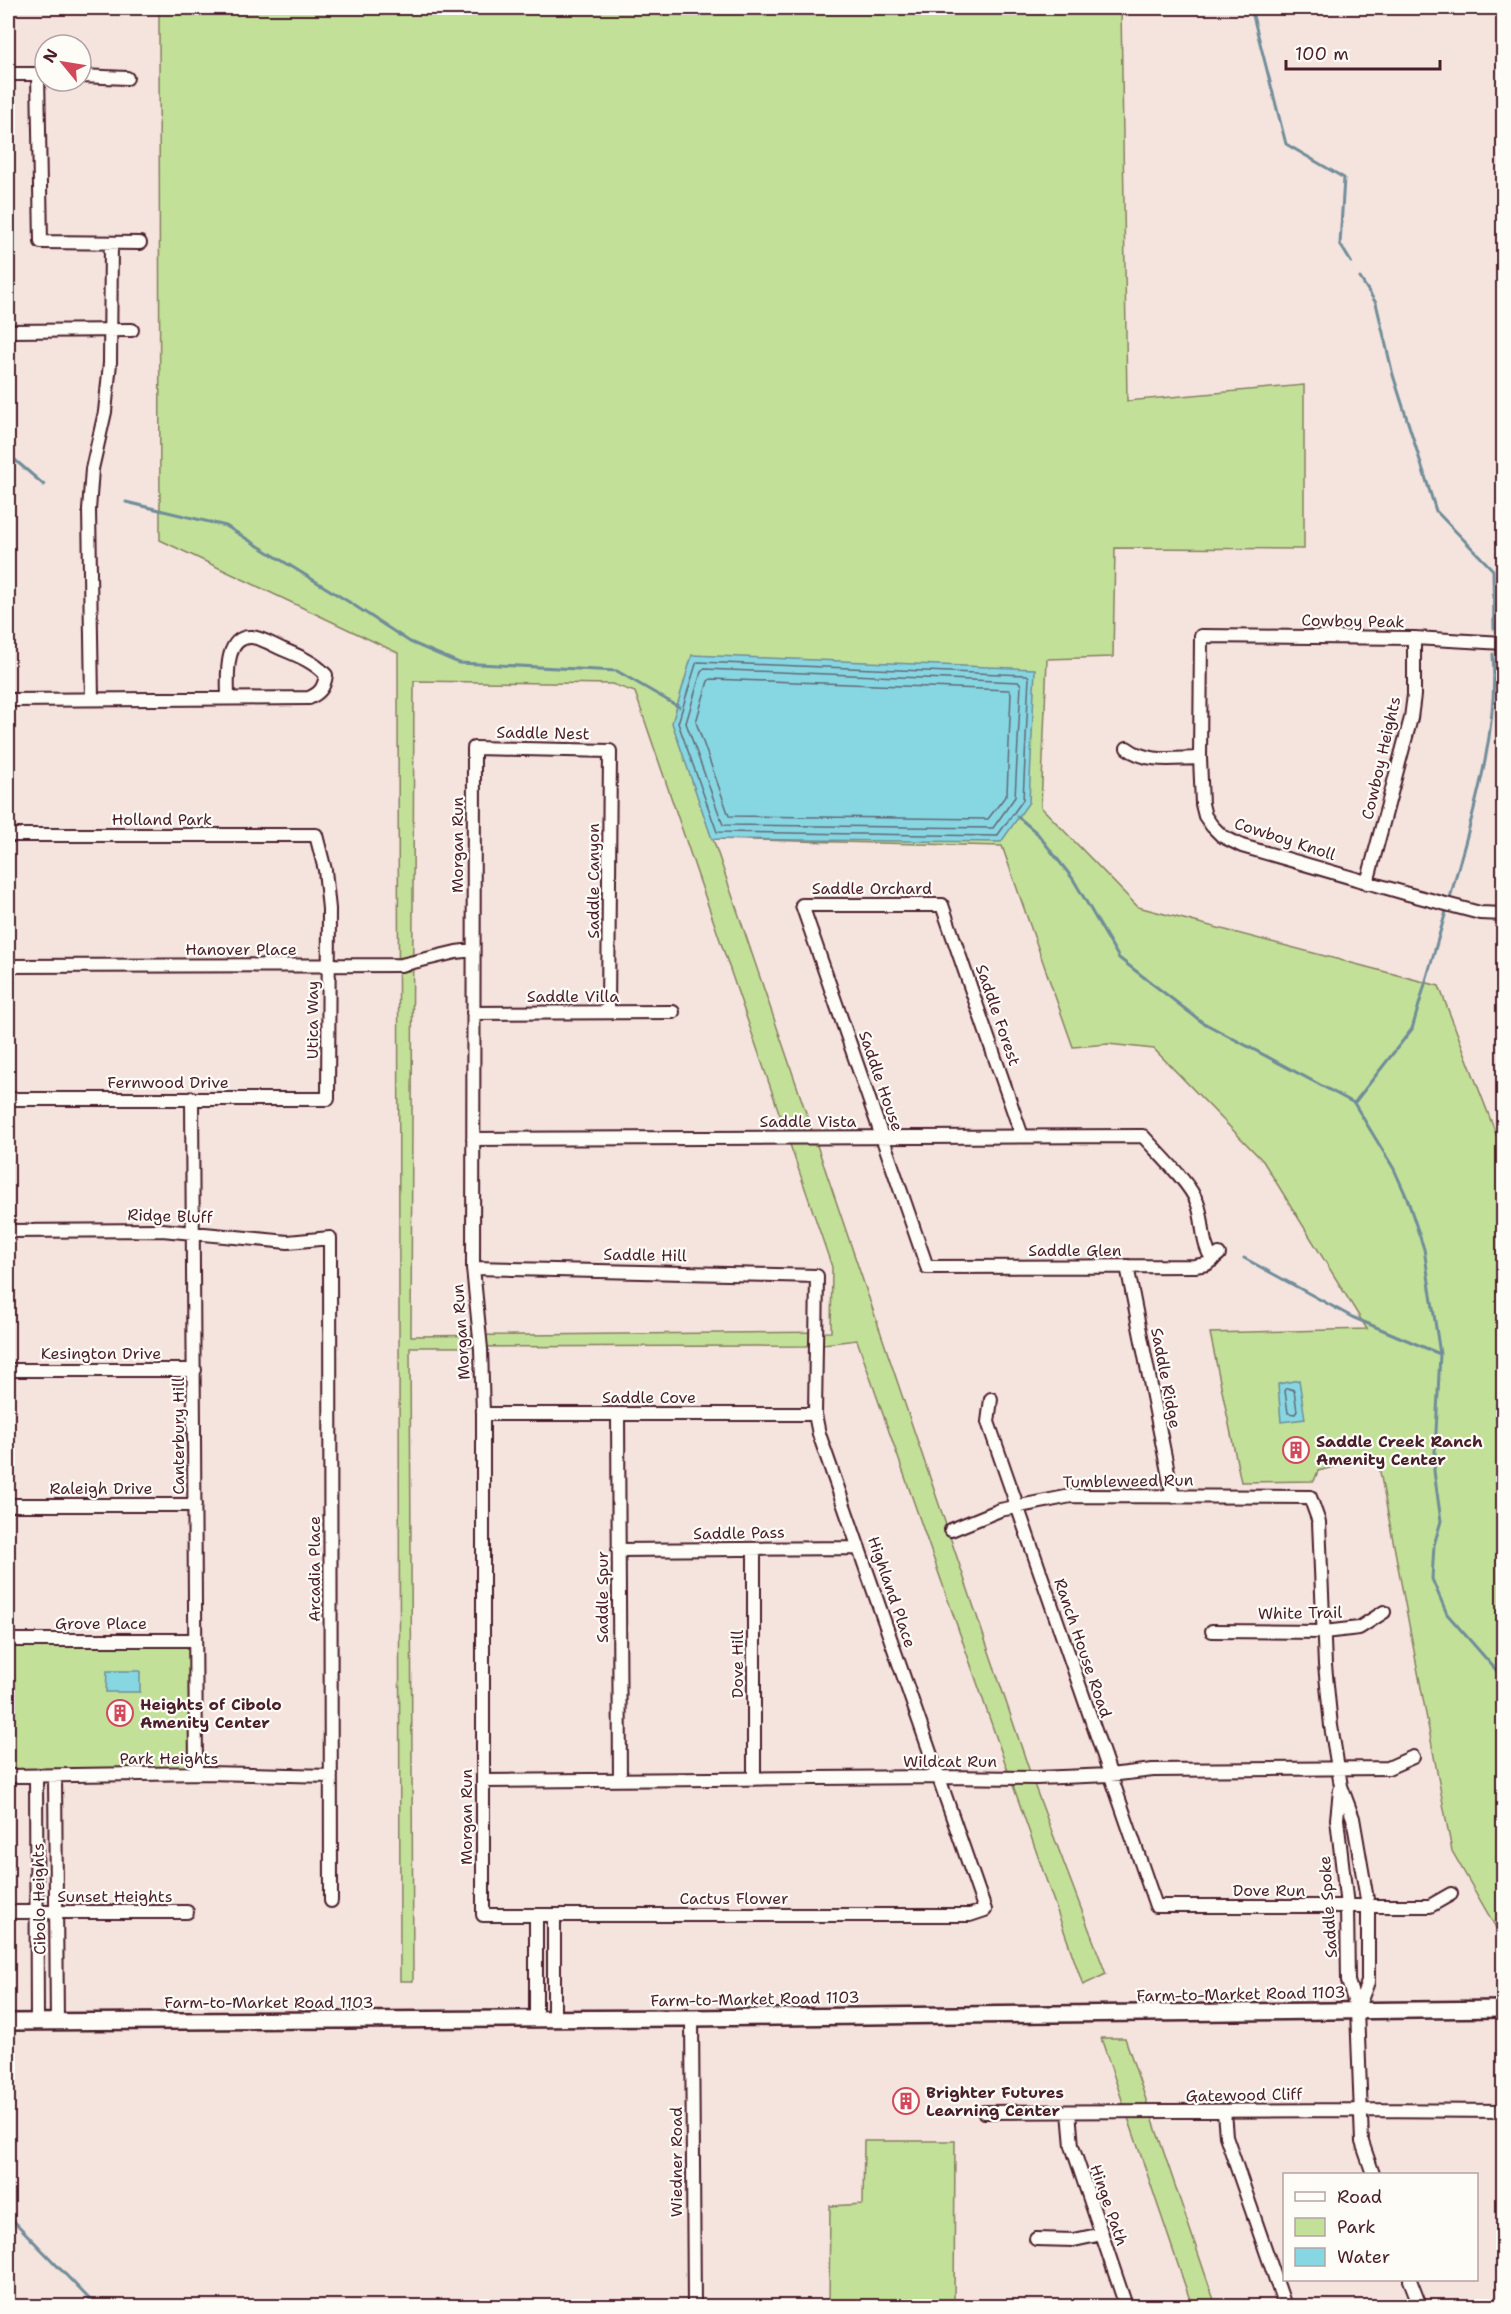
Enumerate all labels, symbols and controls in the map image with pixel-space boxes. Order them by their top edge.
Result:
north arrow [33,33,93,93]
scale bar [1286,33,1440,71]
text: 100 m [1295,42,1349,66]
text: N [38,45,63,66]
street label: Cowboy Peak [1301,610,1405,632]
street label: Cowboy Heights [1357,694,1405,822]
street label: Saddle Nest [496,722,590,744]
street label: Morgan Run [447,797,468,893]
street label: Holland Park [112,809,212,830]
street label: Cowboy Knoll [1232,813,1339,865]
street label: Saddle Canyon [583,823,604,939]
street label: Saddle Orchard [812,878,932,899]
street label: Hanover Place [185,939,297,960]
street label: Saddle Forest [971,962,1025,1068]
street label: Utica Way [302,981,323,1059]
street label: Saddle Villa [527,986,619,1007]
street label: Saddle House [854,1028,908,1134]
street label: Fernwood Drive [107,1072,229,1093]
street label: Saddle Vista [759,1111,857,1132]
street label: Ridge Bluff [127,1204,214,1228]
street label: Saddle Glen [1028,1240,1122,1261]
street label: Saddle Hill [603,1244,687,1266]
street label: Morgan Run [447,1283,475,1381]
street label: Saddle Ridge [1146,1326,1186,1430]
street label: Kesington Drive [41,1343,161,1364]
street label: Canterbury Hill [168,1377,189,1495]
street label: Saddle Cove [602,1387,696,1408]
place label: Saddle Creek Ranch Amenity Center [1316,1431,1483,1470]
building icon: Saddle Creek Ranch Amenity Center [1281,1435,1311,1465]
street label: Tumbleweed Run [1062,1469,1194,1493]
street label: Raleigh Drive [50,1478,152,1499]
street label: Arcadia Place [304,1516,325,1622]
street label: Saddle Pass [693,1522,785,1544]
street label: Highland Place [863,1534,921,1650]
street label: Saddle Spur [592,1551,613,1643]
street label: Ranch House Road [1049,1575,1117,1721]
street label: White Trail [1258,1602,1343,1624]
street label: Grove Place [55,1613,147,1634]
street label: Dove Hill [727,1630,748,1698]
place label: Heights of Cibolo Amenity Center [140,1694,282,1733]
building icon: Heights of Cibolo Amenity Center [105,1698,135,1728]
street label: Park Heights [120,1748,219,1769]
street label: Wildcat Run [903,1751,997,1772]
street label: Morgan Run [456,1769,477,1865]
street label: Cibolo Heights [28,1843,50,1955]
street label: Saddle Spoke [1314,1855,1342,1959]
street label: Dove Run [1233,1880,1305,1901]
street label: Sunset Heights [57,1886,173,1907]
street label: Cactus Flower [679,1888,789,1909]
street label: Farm-to-Market Road 1103 [1136,1982,1346,2006]
street label: Farm-to-Market Road 1103 [650,1987,860,2011]
street label: Farm-to-Market Road 1103 [164,1992,374,2013]
place label: Brighter Futures Learning Center [926,2082,1064,2121]
street label: Gatewood Cliff [1185,2083,1304,2107]
building icon: Brighter Futures Learning Center [891,2086,921,2116]
street label: Wiedner Road [666,2107,687,2217]
street label: Hinge Path [1085,2162,1133,2248]
legend [1283,2173,1478,2281]
text: Road [1337,2185,1382,2209]
text: Park [1337,2215,1376,2239]
text: Water [1337,2245,1390,2269]

